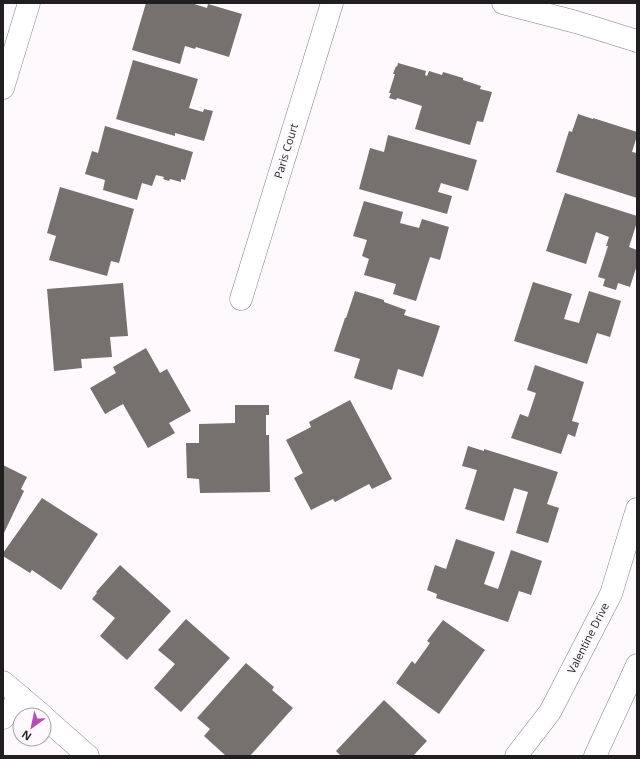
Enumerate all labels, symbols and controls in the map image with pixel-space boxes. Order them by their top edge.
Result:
street label: Paris Court [270,121,301,180]
street label: Valentine Drive [563,600,612,676]
north arrow [12,707,52,747]
text: N [18,727,34,745]

